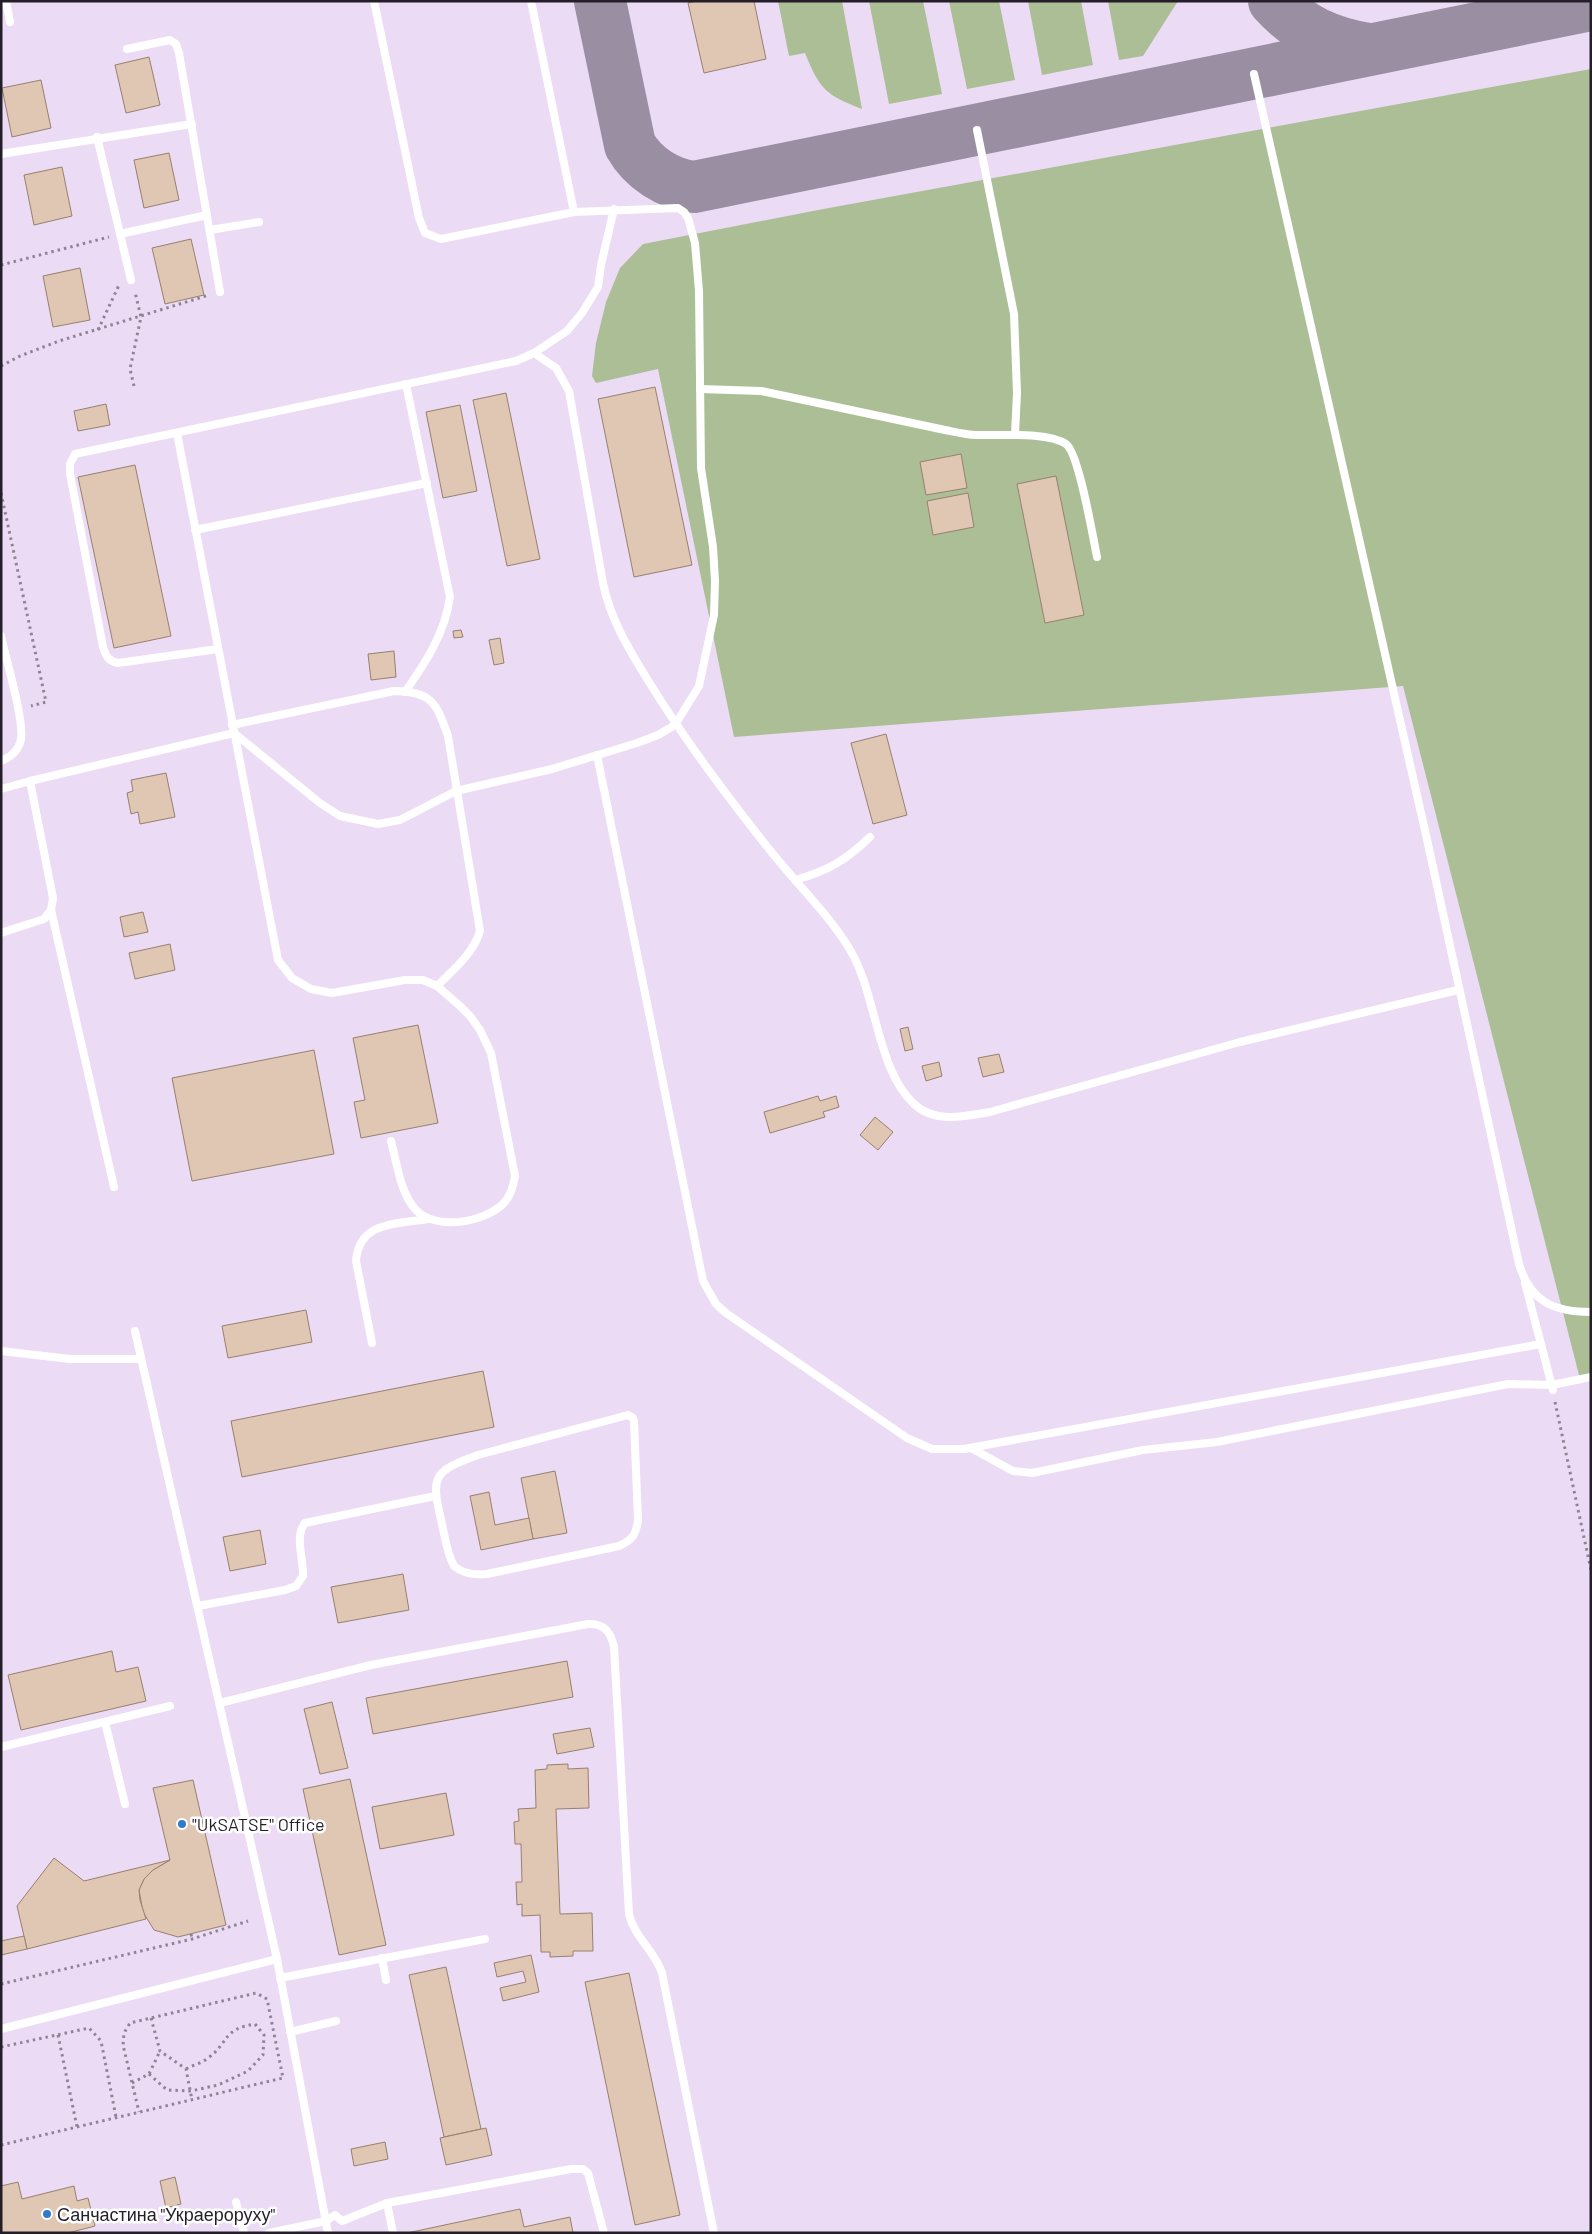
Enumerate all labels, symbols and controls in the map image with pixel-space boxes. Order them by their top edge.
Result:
place label: "UkSATSE" Office [192,1813,325,1835]
marker: "UkSATSE" Office [176,1818,188,1830]
place label: Санчастина "Украероруху" [57,2203,275,2225]
marker: Санчастина "Украероруху" [41,2208,53,2220]

